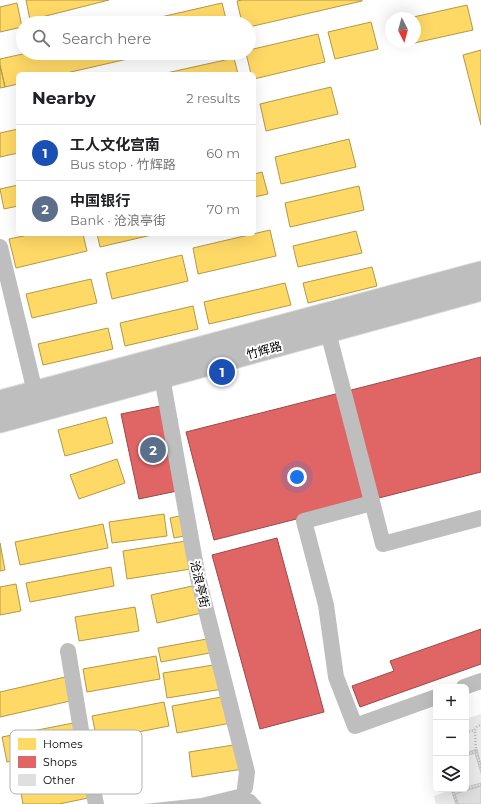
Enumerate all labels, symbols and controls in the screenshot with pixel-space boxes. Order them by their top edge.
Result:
north arrow [385,12,421,48]
search box [16,16,256,60]
icon: search [30,27,52,49]
text: Search here [62,29,151,48]
text: Nearby [32,88,96,108]
text: 2 results [186,90,240,106]
text: 工人文化宫南 [70,135,160,154]
text: 1 [42,145,48,161]
text: 60 m [206,145,240,161]
text: Bus stop · 竹辉路 [70,156,176,172]
text: 中国银行 [70,191,130,210]
text: 2 [41,201,49,217]
text: 70 m [207,201,240,217]
text: Bank · 沧浪亭街 [70,212,166,228]
street label: 竹辉路 [245,338,283,362]
pin: 1 [209,357,235,387]
pin: 2 [140,435,166,465]
your location [287,467,307,487]
street label: 沧浪亭街 [187,559,213,609]
map controls [433,684,469,792]
button: + [433,684,469,720]
button: − [433,720,469,756]
legend [10,730,142,794]
text: Homes [43,737,83,751]
text: Shops [43,755,78,769]
button: layers [433,756,469,792]
text: Other [43,773,75,787]

